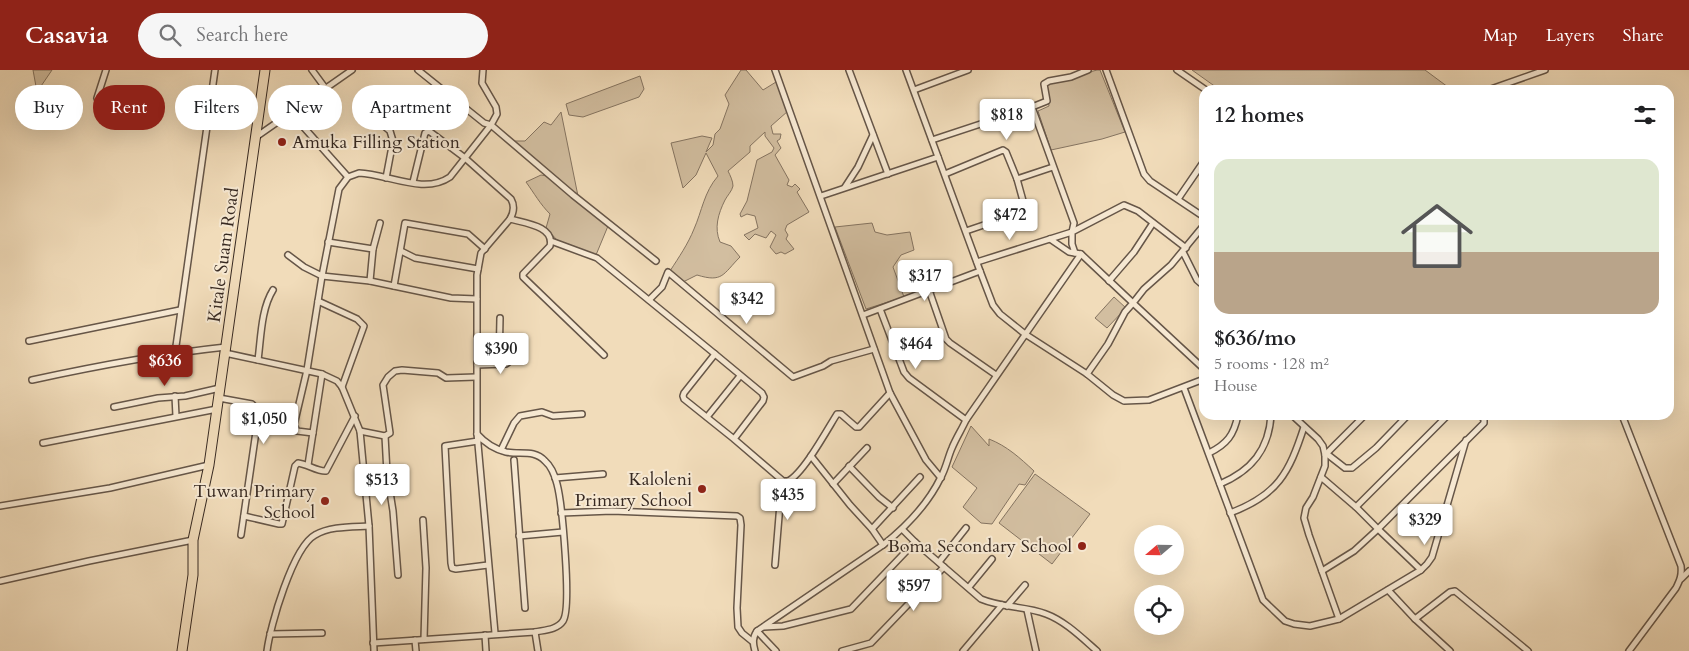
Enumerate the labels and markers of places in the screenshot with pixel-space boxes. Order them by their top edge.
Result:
pin: $818 [977,98,1037,141]
place label: Amuka Filling Station [292,130,461,155]
marker: Amuka Filling Station [276,136,288,148]
pin: $472 [980,198,1040,241]
pin: $317 [895,260,955,302]
pin: $342 [717,282,777,325]
pin: $464 [886,328,946,370]
pin: $390 [471,332,531,375]
pin: $636 [135,344,195,387]
pin: $1,050 [223,402,305,445]
pin: $513 [352,464,412,506]
place label: Kaloleni Primary School [575,467,692,513]
pin: $435 [758,478,818,521]
place label: Tuwan Primary School [193,479,315,525]
marker: Kaloleni Primary School [696,483,708,495]
marker: Tuwan Primary School [319,495,331,507]
pin: $329 [1395,504,1455,546]
place label: Boma Secondary School [887,534,1072,559]
marker: Boma Secondary School [1076,540,1088,552]
pin: $597 [884,570,944,612]

